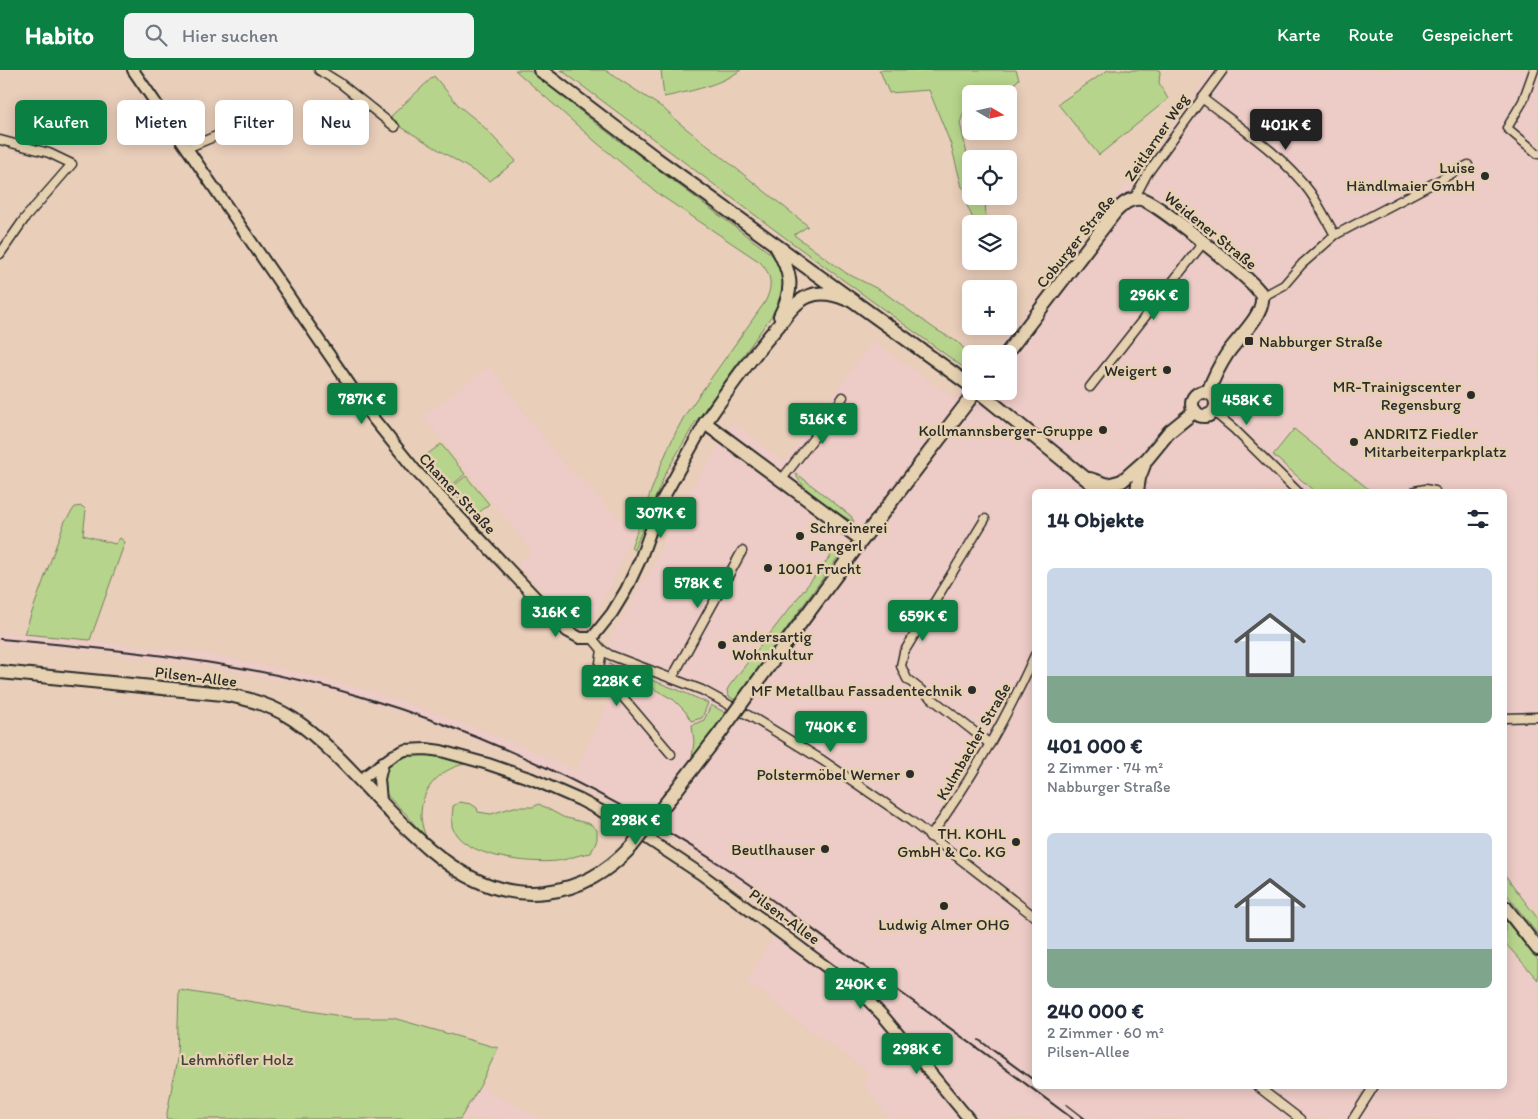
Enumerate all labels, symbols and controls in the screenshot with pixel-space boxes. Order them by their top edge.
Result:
search box [124,13,474,58]
text: Habito [25,21,94,50]
icon: search [142,21,170,49]
text: Hier suchen [182,24,278,47]
text: Karte [1277,24,1320,46]
text: Route [1348,24,1394,46]
text: Gespeichert [1422,24,1513,46]
north arrow [962,85,1018,140]
map controls [962,85,1017,400]
street label: Zeitlarner Weg [1120,89,1193,185]
chip: Kaufen [15,100,107,145]
chip: Mieten [117,100,205,145]
chip: Filter [215,100,293,145]
chip: Neu [303,100,369,145]
pin: 401K € [1245,108,1327,151]
text: 401K € [1261,115,1311,134]
button: locate [962,150,1017,205]
place label: Luise Händlmaier GmbH [1346,158,1475,195]
marker: Luise Händlmaier GmbH [1479,170,1491,182]
street label: Weidener Straße [1160,187,1261,274]
street label: Coburger Straße [1032,191,1119,292]
button: layers [962,215,1017,270]
pin: 296K € [1113,278,1195,321]
button: + [962,280,1017,335]
text: 296K € [1130,285,1178,304]
place label: Nabburger Straße [1259,332,1383,351]
marker: Nabburger Straße [1243,335,1255,347]
button: − [962,345,1017,400]
place label: Weigert [1104,361,1157,380]
marker: Weigert [1161,364,1173,376]
place label: MR-Trainigscenter Regensburg [1333,377,1462,414]
pin: 787K € [321,382,403,425]
pin: 458K € [1206,384,1288,426]
text: 787K € [338,389,386,408]
marker: MR-Trainigscenter Regensburg [1465,389,1477,401]
text: 458K € [1222,390,1272,409]
pin: 516K € [782,402,864,445]
text: 516K € [799,409,847,428]
place label: Kollmannsberger-Gruppe [918,421,1093,440]
marker: Kollmannsberger-Gruppe [1097,424,1109,436]
place label: ANDRITZ Fiedler Mitarbeiterparkplatz [1364,424,1507,461]
marker: ANDRITZ Fiedler Mitarbeiterparkplatz [1348,436,1360,448]
street label: Chamer Straße [415,449,500,538]
pin: 307K € [620,496,702,539]
text: 307K € [636,503,686,522]
icon: filters [1464,505,1492,533]
text: 14 Objekte [1047,507,1144,532]
place label: Schreinerei Pangerl [810,518,887,555]
marker: Schreinerei Pangerl [794,530,806,542]
place label: 1001 Frucht [778,559,861,578]
marker: 1001 Frucht [762,562,774,574]
pin: 578K € [657,566,739,609]
text: 578K € [674,573,722,592]
pin: 316K € [515,596,597,638]
pin: 659K € [882,600,964,642]
icon: home [1225,600,1315,690]
text: 316K € [532,602,580,621]
text: 659K € [899,606,947,625]
place label: andersartig Wohnkultur [732,627,814,664]
marker: andersartig Wohnkultur [716,639,728,651]
street label: Pilsen-Allee [154,662,238,691]
pin: 228K € [576,664,658,707]
text: 228K € [593,671,641,690]
street label: Kulmbacher Straße [932,679,1015,803]
place label: MF Metallbau Fassadentechnik [751,681,963,700]
marker: MF Metallbau Fassadentechnik [966,684,978,696]
pin: 740K € [790,710,872,753]
text: 740K € [806,717,856,736]
text: 401 000 € [1047,733,1143,758]
text: 2 Zimmer · 74 m² [1047,758,1163,777]
place label: Polstermöbel Werner [756,765,901,784]
marker: Polstermöbel Werner [904,768,916,780]
text: Nabburger Straße [1047,777,1171,796]
pin: 298K € [595,804,677,846]
text: 298K € [612,810,660,829]
place label: TH. KOHL GmbH & Co. KG [897,824,1006,861]
marker: TH. KOHL GmbH & Co. KG [1010,836,1022,848]
place label: Beutlhauser [731,840,815,859]
marker: Beutlhauser [819,843,831,855]
icon: home [1225,865,1315,955]
street label: Pilsen-Allee [746,884,824,948]
marker: Ludwig Almer OHG [938,900,950,912]
place label: Ludwig Almer OHG [878,915,1010,934]
pin: 240K € [820,968,902,1010]
text: 240K € [836,974,886,993]
text: 240 000 € [1047,998,1144,1023]
text: 2 Zimmer · 60 m² [1047,1023,1164,1042]
pin: 298K € [876,1032,958,1075]
text: 298K € [893,1039,941,1058]
text: Pilsen-Allee [1047,1042,1130,1061]
park label: Lehmhöfler Holz [180,1050,294,1069]

